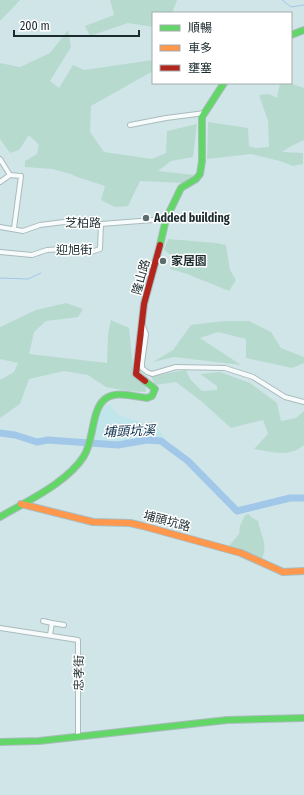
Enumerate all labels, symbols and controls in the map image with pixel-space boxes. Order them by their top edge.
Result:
scale bar [14,12,139,38]
legend [152,12,292,84]
text: 200 m [20,19,50,33]
text: 順暢 [188,21,212,35]
text: 車多 [188,41,212,55]
text: 壅塞 [188,61,212,75]
place label: Added building [153,211,230,225]
marker: Added building [141,213,151,223]
street label: 芝柏路 [65,216,101,230]
street label: 迎旭街 [56,243,92,257]
place label: 家居園 [171,254,207,268]
marker: 家居園 [158,256,168,266]
street label: 隆山路 [129,258,153,296]
water label: 埔頭坑溪 [103,423,157,439]
street label: 埔頭坑路 [142,508,192,534]
street label: 忠孝街 [72,655,86,691]

